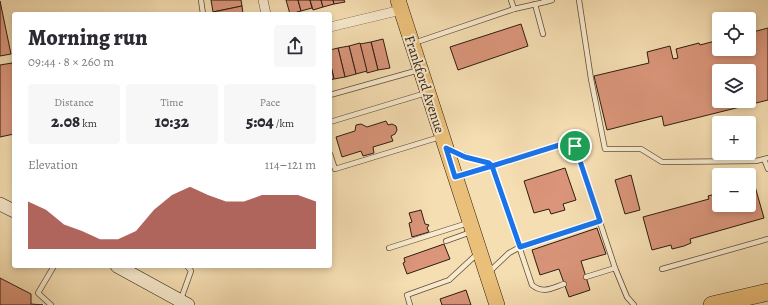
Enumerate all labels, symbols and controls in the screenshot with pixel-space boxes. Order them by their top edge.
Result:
map controls [712,12,756,212]
button: locate [712,12,756,56]
text: Morning run [28,23,148,53]
button: share [274,25,316,67]
street label: Frankford Avenue [400,33,449,136]
text: 09:44 · 8 × 260 m [28,53,114,70]
button: layers [712,64,756,108]
text: Distance [54,95,94,110]
text: Time [161,95,183,110]
text: Pace [260,95,280,110]
text: 2.08 [51,110,80,133]
text: 10:32 [155,110,189,133]
text: 5:04 [246,110,274,133]
text: km [80,116,97,131]
text: /km [274,116,294,131]
button: + [712,116,756,160]
pin [558,129,592,163]
icon: arrive [564,135,586,157]
text: Elevation [28,156,78,173]
text: 114–121 m [265,156,316,173]
button: − [712,168,756,212]

